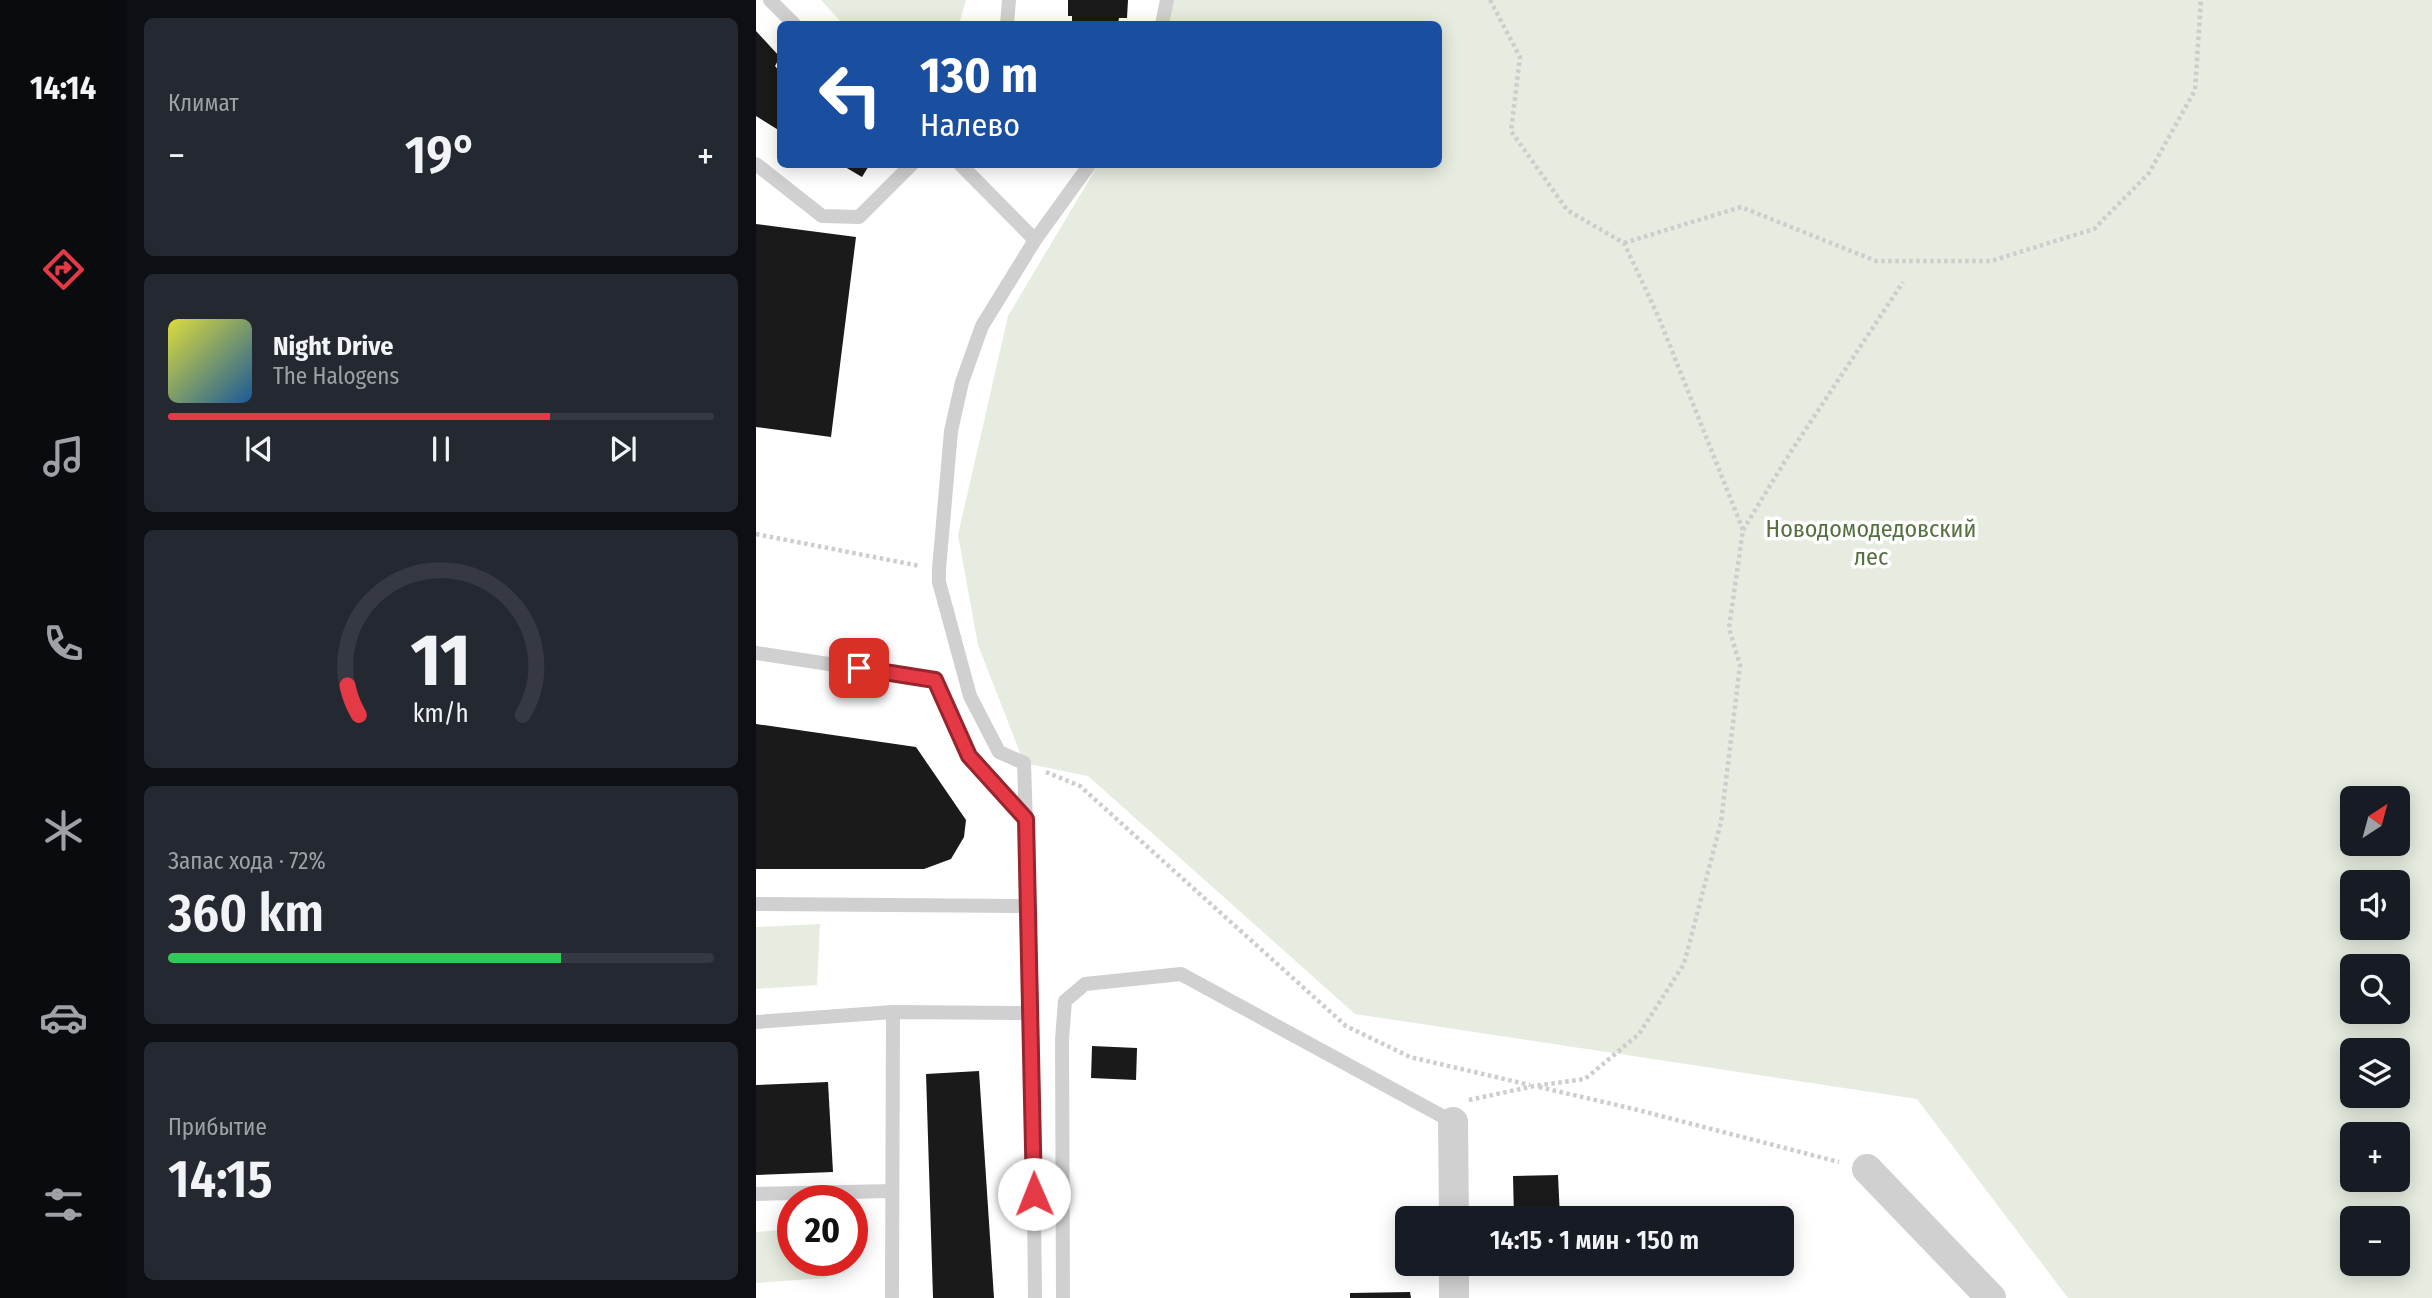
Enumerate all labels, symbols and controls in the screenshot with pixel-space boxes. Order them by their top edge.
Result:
text: 130 m [920,46,1038,105]
icon: left [805,49,896,140]
text: 14:14 [30,69,96,107]
text: Климат [168,89,239,117]
text: Налево [920,106,1020,144]
text: 19° [405,124,477,187]
text: − [168,133,185,179]
text: + [697,133,714,179]
icon: directions [39,245,88,294]
text: Night Drive [273,331,393,362]
text: The Halogens [273,362,399,390]
icon: previous [240,430,278,468]
icon: pause [422,430,460,468]
icon: next [604,430,642,468]
icon: music [39,432,88,481]
park label: Новодомодедовский лес [1766,515,1976,571]
text: 11 [411,617,471,704]
icon: phone [39,619,88,668]
pin [829,638,889,698]
icon: arrive [840,649,878,687]
text: km/h [413,699,469,729]
north arrow [2340,786,2410,856]
map controls [2340,786,2410,1276]
icon: climate [39,806,88,855]
text: Запас хода · 72% [168,847,326,875]
button: sound [2340,870,2410,940]
text: 360 km [168,882,324,945]
button: search [2340,954,2410,1024]
icon: car [39,993,88,1042]
button: layers [2340,1038,2410,1108]
text: Прибытие [168,1113,267,1141]
button: + [2340,1122,2410,1192]
text: 14:15 [168,1148,273,1211]
position arrow [997,1157,1071,1231]
icon: filters [39,1180,88,1229]
speed limit sign: 20 [777,1185,868,1276]
button: − [2340,1206,2410,1276]
text: 14:15 · 1 мин · 150 m [1490,1225,1699,1256]

